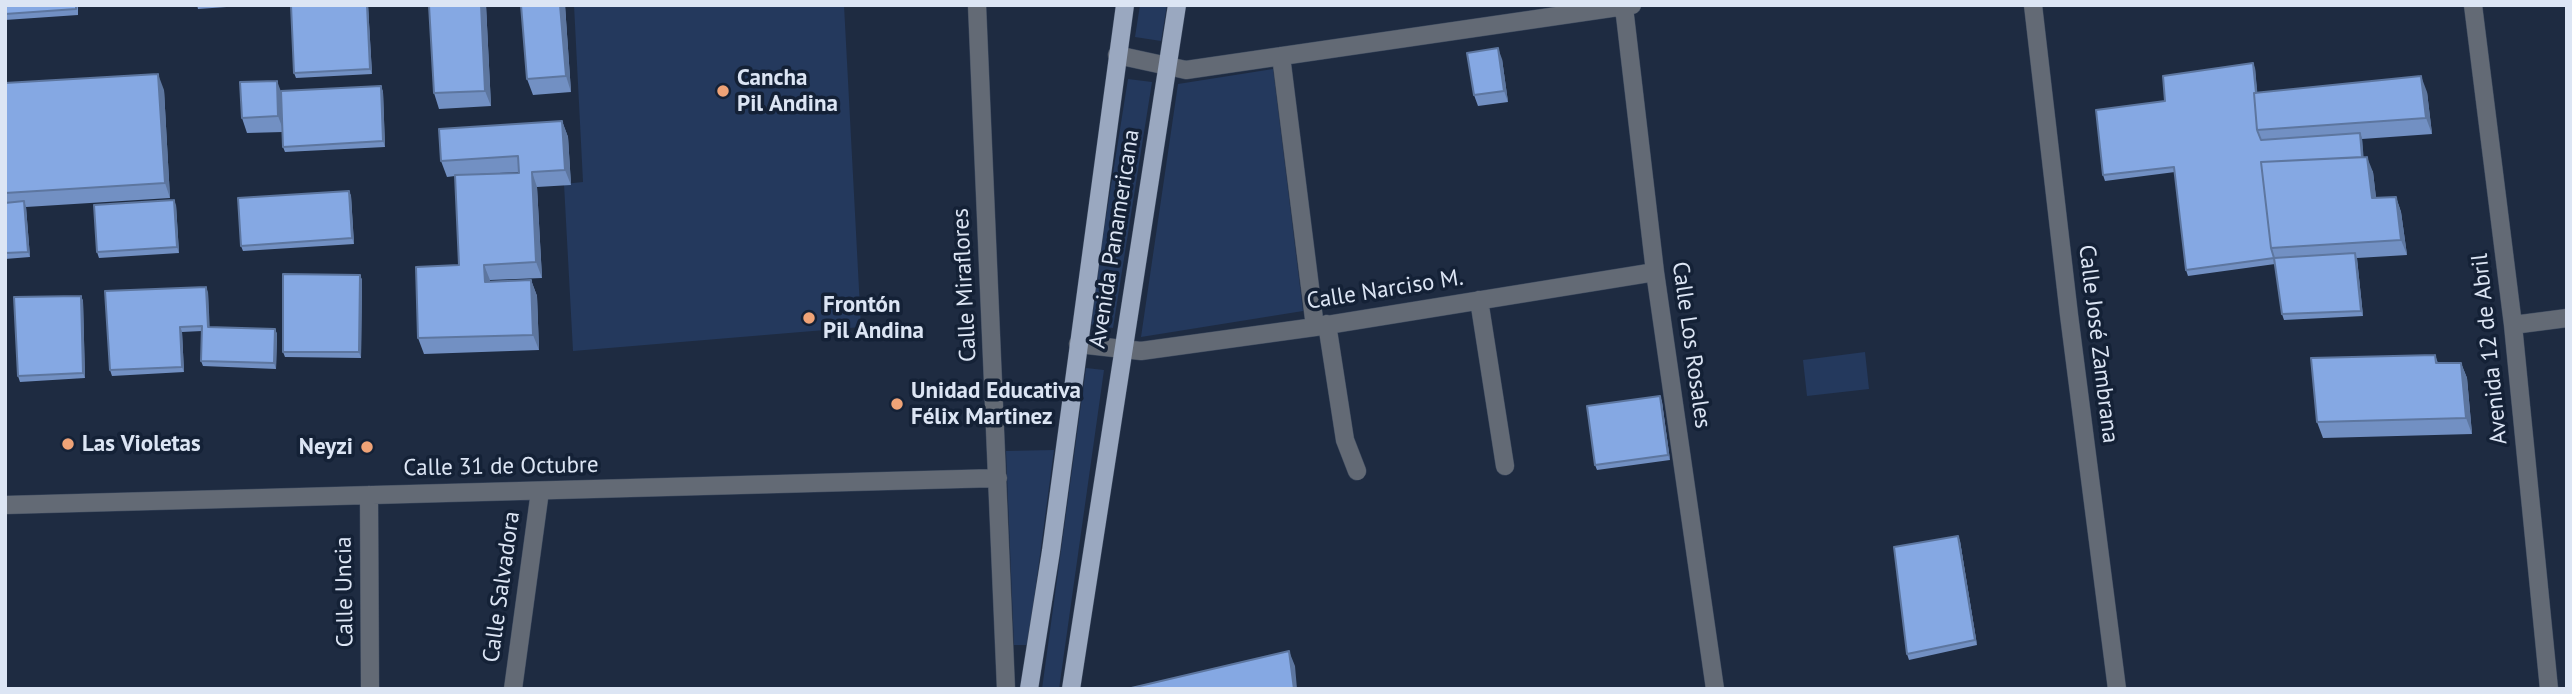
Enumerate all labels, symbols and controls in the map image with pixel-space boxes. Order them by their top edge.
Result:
place label: Cancha Pil Andina [737,64,838,118]
marker: Cancha Pil Andina [715,83,731,99]
street label: Avenida Panamericana [1084,128,1146,350]
street label: Calle Miraflores [947,207,983,363]
street label: Calle José Zambrana [2072,243,2124,445]
street label: Avenida 12 de Abril [2466,252,2514,446]
street label: Calle Los Rosales [1666,260,1716,430]
street label: Calle Narciso M. [1305,264,1465,316]
place label: Frontón Pil Andina [823,291,924,345]
marker: Frontón Pil Andina [801,310,817,326]
place label: Unidad Educativa Félix Martinez [911,377,1081,431]
marker: Unidad Educativa Félix Martinez [889,396,905,412]
place label: Las Violetas [82,430,201,458]
place label: Neyzi [299,433,353,461]
marker: Las Violetas [60,436,76,452]
marker: Neyzi [359,439,375,455]
street label: Calle 31 de Octubre [403,452,599,482]
street label: Calle Salvadora [478,510,526,664]
street label: Calle Uncia [330,536,360,648]

